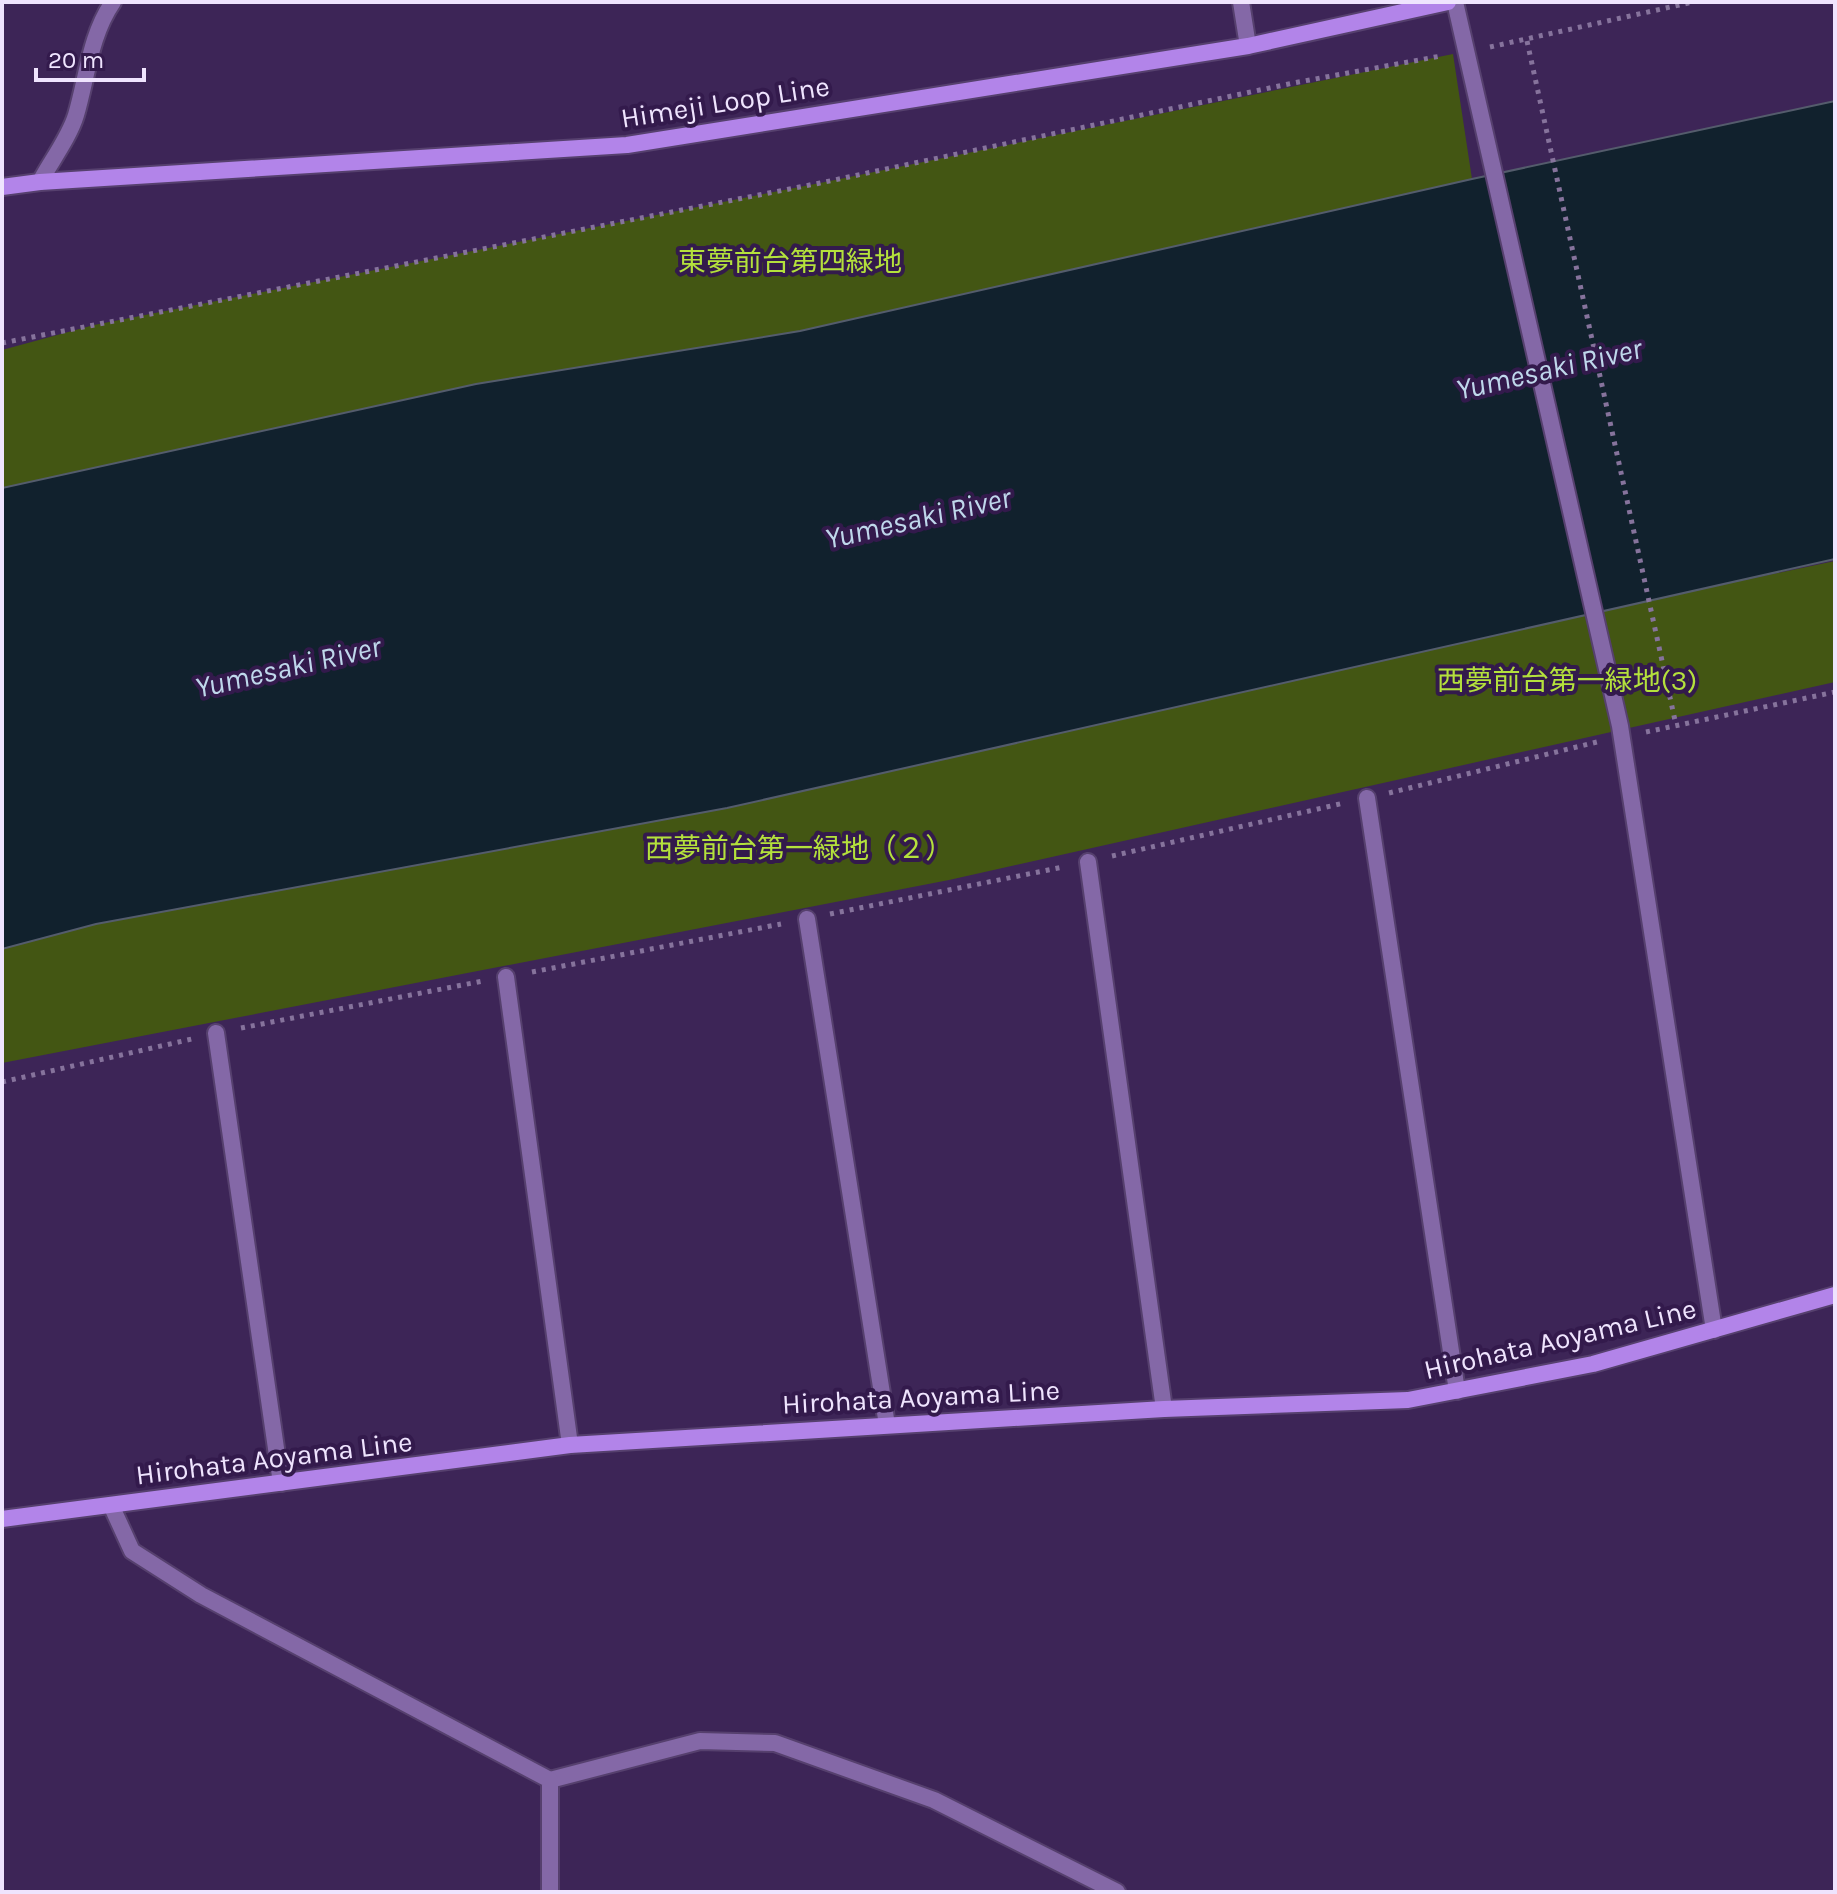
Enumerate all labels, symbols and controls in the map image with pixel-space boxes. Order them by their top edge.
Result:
scale bar [36,32,144,82]
text: 20 m [48,46,104,74]
street label: Himeji Loop Line [618,69,832,135]
park label: 東夢前台第四緑地 [678,245,902,278]
water label: Yumesaki River [1452,330,1647,408]
water label: Yumesaki River [821,479,1016,557]
water label: Yumesaki River [191,628,386,706]
park label: 西夢前台第一緑地(3) [1437,664,1697,697]
park label: 西夢前台第一緑地（２） [645,832,953,865]
street label: Hirohata Aoyama Line [1421,1292,1699,1386]
street label: Hirohata Aoyama Line [781,1373,1061,1421]
street label: Hirohata Aoyama Line [134,1425,414,1491]

